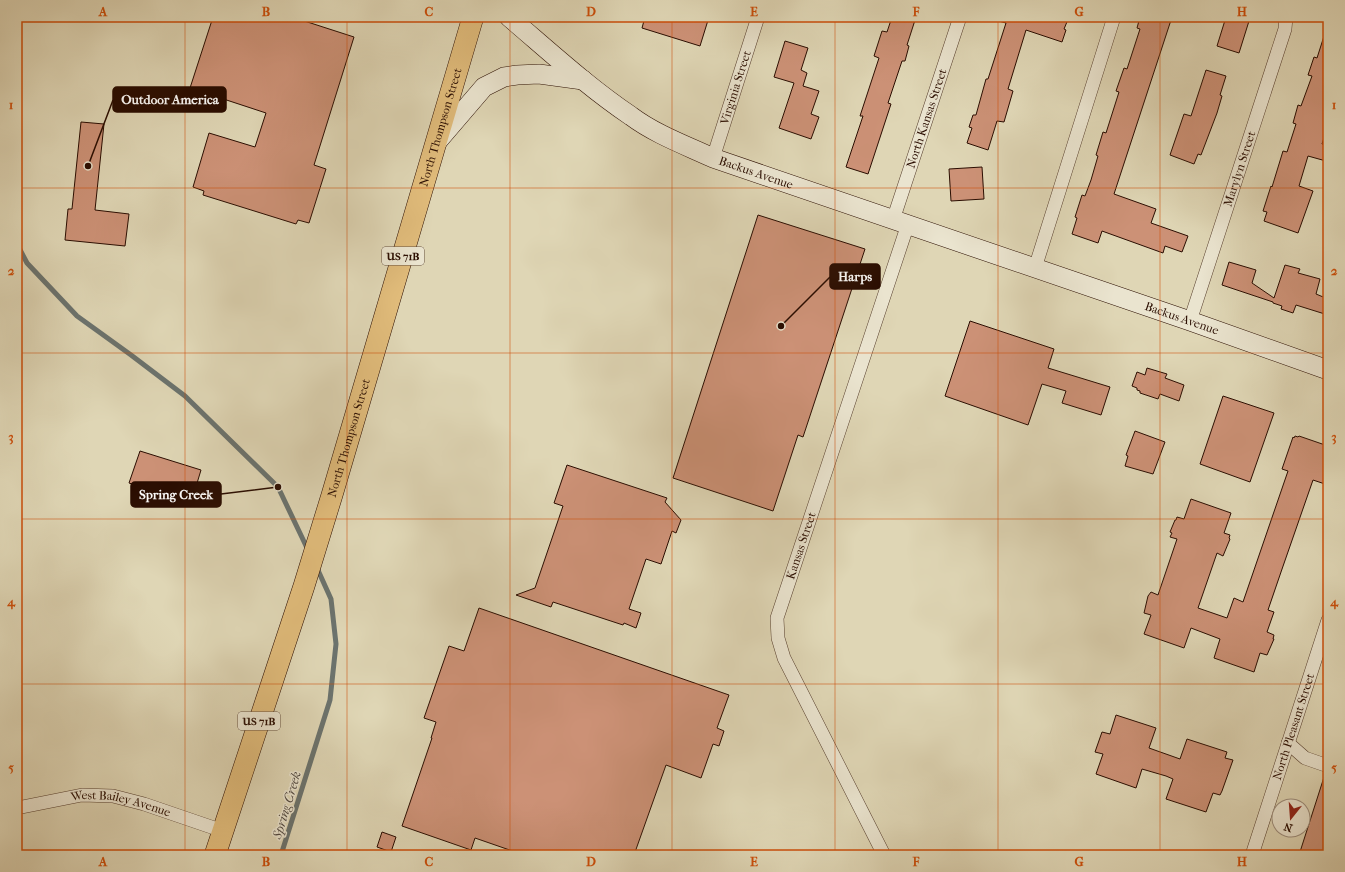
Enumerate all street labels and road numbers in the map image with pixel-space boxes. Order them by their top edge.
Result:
street label: Virginia Street [717,48,754,127]
street label: North Thompson Street [416,66,465,188]
street label: North Kansas Street [904,66,950,170]
street label: Marylyn Street [1221,129,1259,208]
street label: Backus Avenue [717,154,795,192]
road number: US 71B [382,247,424,265]
street label: Backus Avenue [1143,299,1221,338]
street label: North Thompson Street [325,376,373,499]
street label: Kansas Street [783,510,819,581]
street label: North Pleasant Street [1270,671,1318,782]
road number: US 71B [238,712,280,730]
street label: West Bailey Avenue [69,788,172,820]

